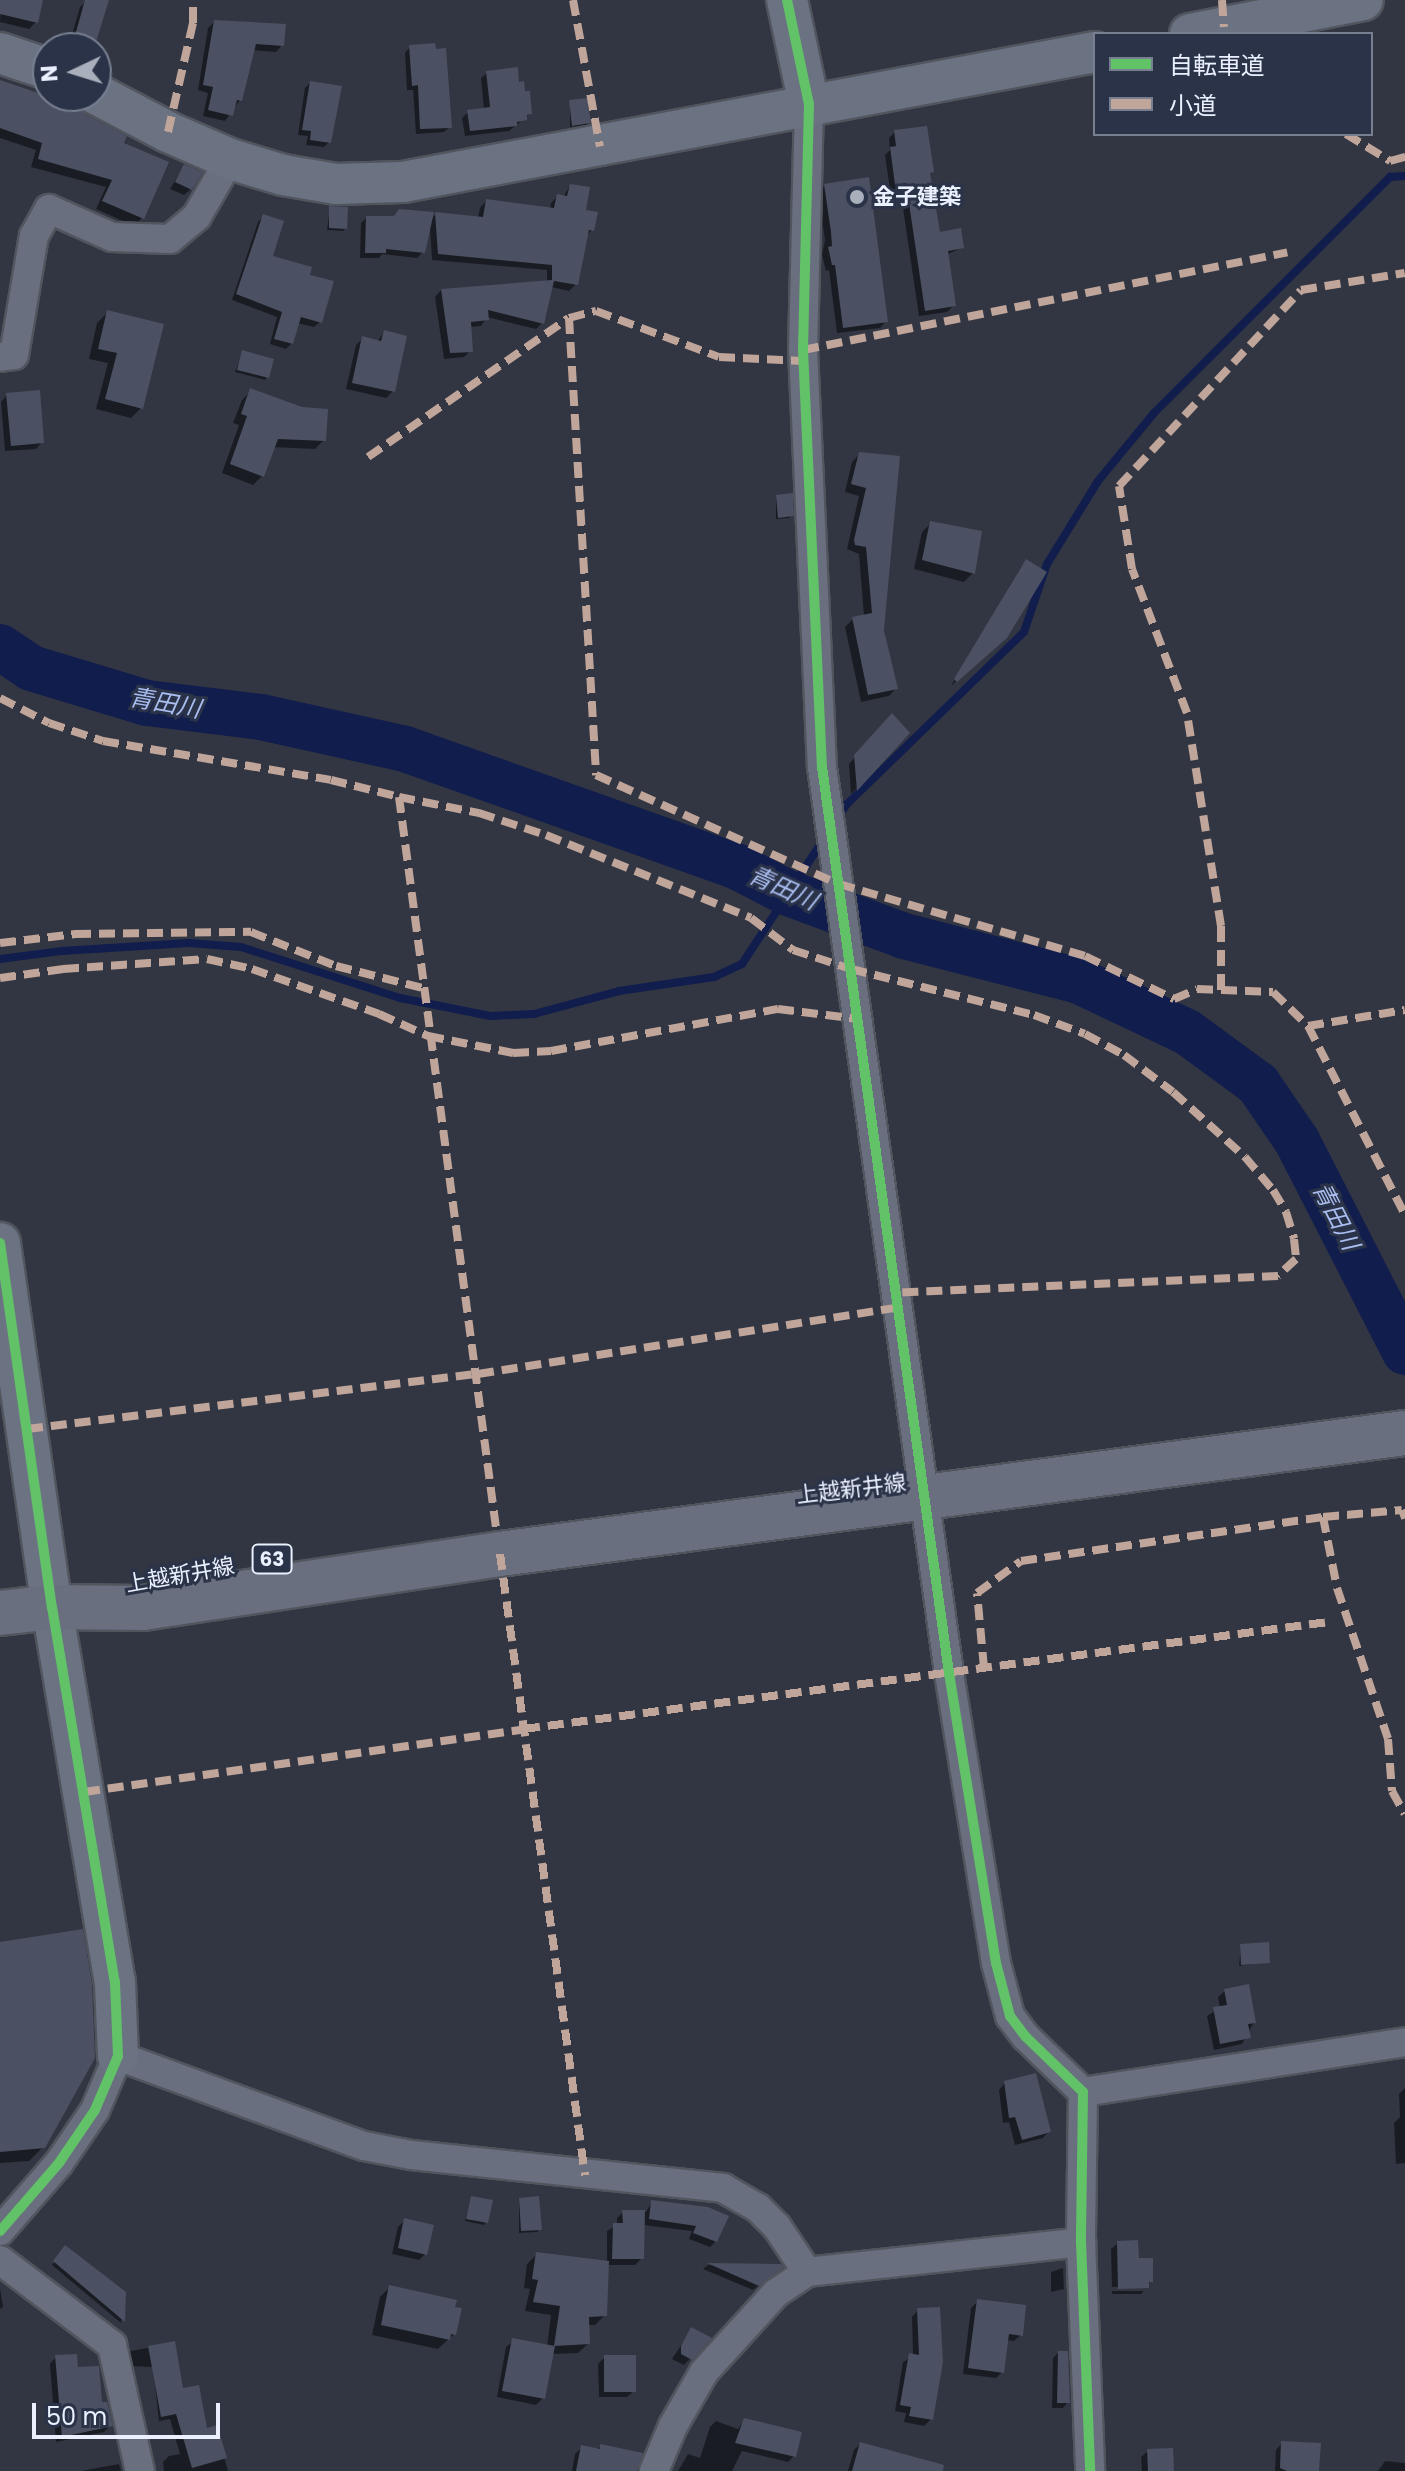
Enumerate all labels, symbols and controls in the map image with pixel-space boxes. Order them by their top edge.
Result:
north arrow [32,32,112,112]
legend [1093,32,1373,136]
text: 自転車道 [1169,49,1265,82]
text: N [34,64,66,83]
text: 小道 [1169,89,1217,122]
place label: 金子建築 [873,184,961,210]
marker: 金子建築 [848,188,866,206]
water label: 青田川 [127,683,203,723]
water label: 青田川 [744,860,822,916]
water label: 青田川 [1307,1177,1365,1255]
street label: 上越新井線 [795,1469,907,1509]
road number: 63 [250,1543,294,1575]
street label: 上越新井線 [124,1552,236,1598]
scale bar [36,2387,224,2437]
text: 50 m [46,2400,107,2433]

